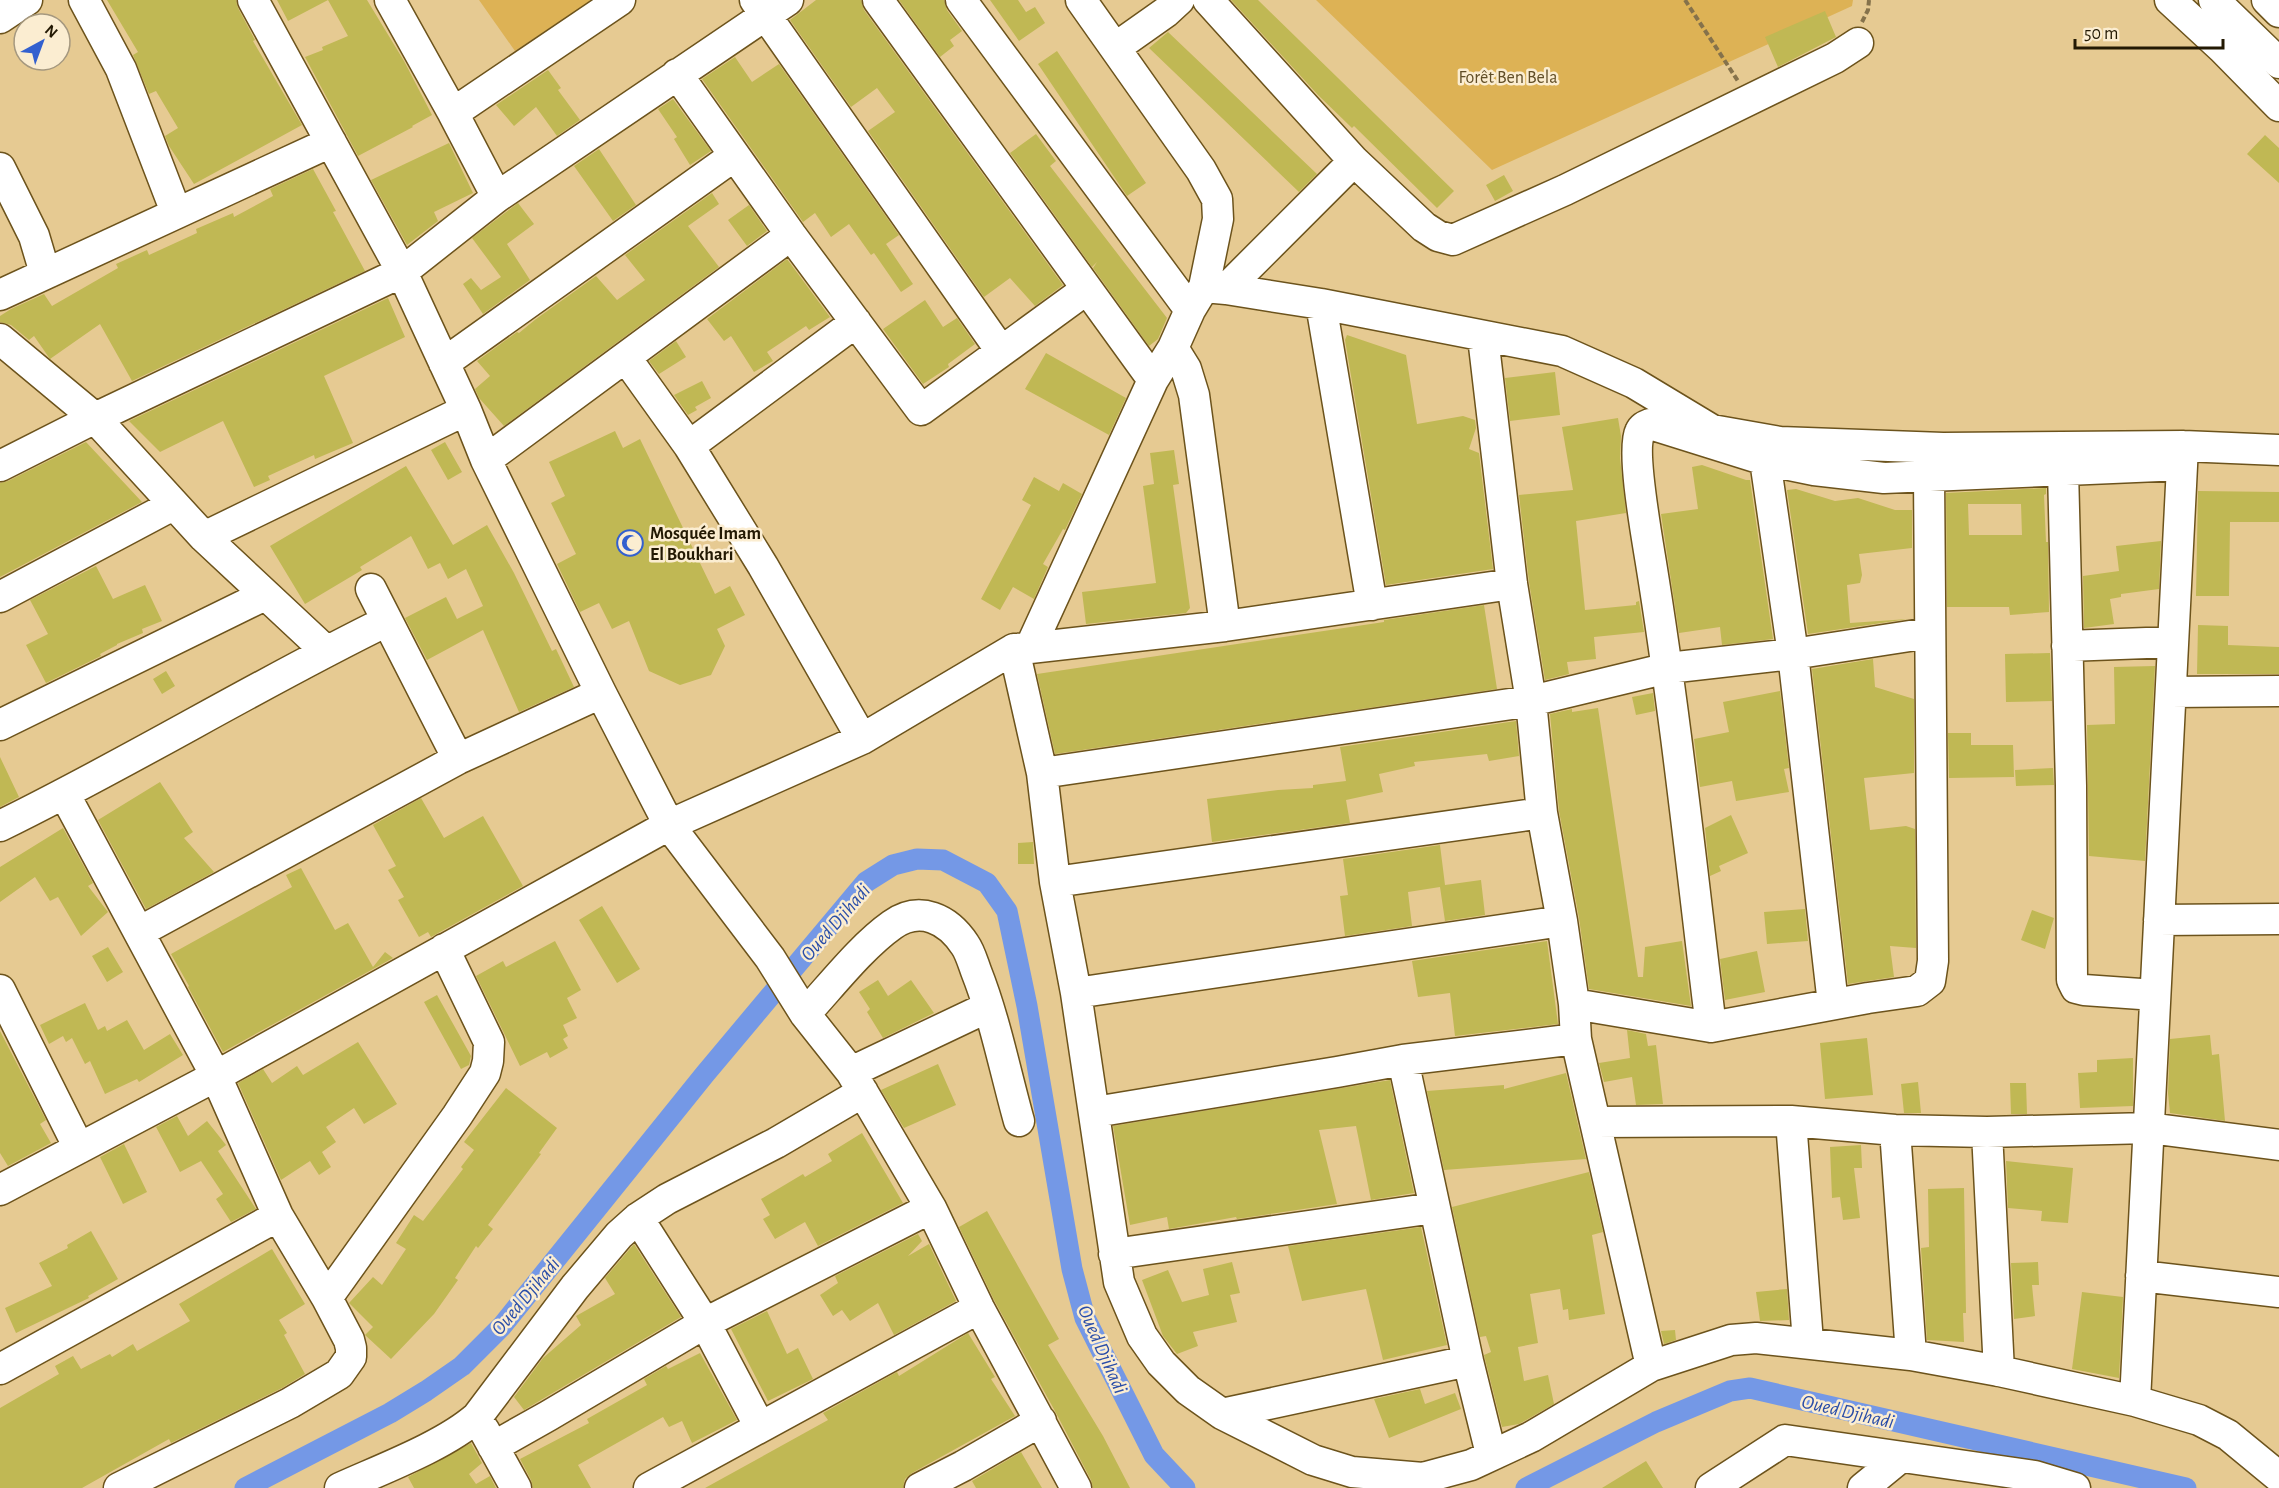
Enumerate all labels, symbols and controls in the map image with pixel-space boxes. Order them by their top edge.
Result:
north arrow [12,12,72,72]
scale bar [2075,12,2224,50]
text: N [42,22,61,41]
text: 50 m [2084,25,2118,43]
park label: Forêt Ben Bela [1458,69,1558,87]
place label: Mosquée Imam El Boukhari [650,525,761,564]
mosque icon: Mosquée Imam El Boukhari [615,528,645,558]
water label: Oued Djihadi [797,881,874,965]
water label: Oued Djihadi [488,1254,564,1339]
water label: Oued Djihadi [1074,1302,1130,1397]
water label: Oued Djihadi [1800,1392,1896,1432]

